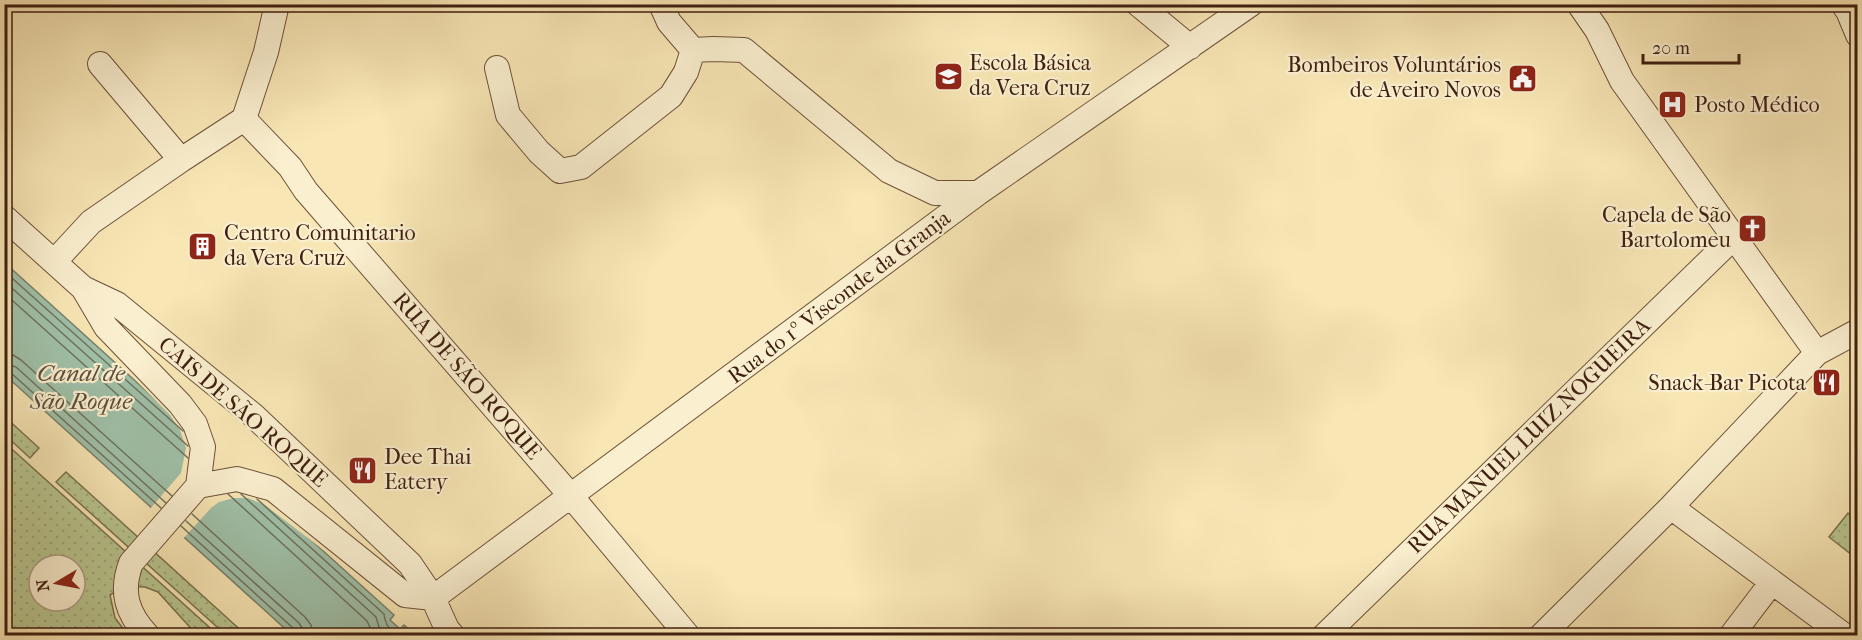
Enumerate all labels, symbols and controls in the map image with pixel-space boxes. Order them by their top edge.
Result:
scale bar [1643,27,1739,65]
text: 20 m [1652,38,1690,59]
place label: Escola Básica da Vera Cruz [969,50,1092,101]
place label: Bombeiros Voluntários de Aveiro Novos [1287,52,1501,103]
school or university icon: Escola Básica da Vera Cruz [932,60,964,92]
public building icon: Bombeiros Voluntários de Aveiro Novos [1506,62,1538,94]
hospital icon: Posto Médico [1657,89,1689,121]
place label: Posto Médico [1694,92,1820,118]
place label: Capela de São Bartolomeu [1602,202,1732,253]
street label: Rua do 1º Visconde da Granja [723,204,956,389]
church icon: Capela de São Bartolomeu [1736,212,1768,244]
place label: Centro Comunitario da Vera Cruz [224,220,416,271]
building icon: Centro Comunitario da Vera Cruz [187,230,219,262]
street label: RUA DE SÃO ROQUE [387,286,547,465]
street label: RUA MANUEL LUIZ NOGUEIRA [1402,312,1656,559]
street label: CAIS DE SÃO ROQUE [153,331,334,493]
water label: Canal de São Roque [29,359,133,415]
restaurant icon: Snack-Bar Picota [1811,367,1843,399]
place label: Snack-Bar Picota [1648,370,1807,396]
place label: Dee Thai Eatery [384,444,472,495]
restaurant icon: Dee Thai Eatery [347,454,379,486]
north arrow [27,553,87,613]
text: N [32,577,53,593]

